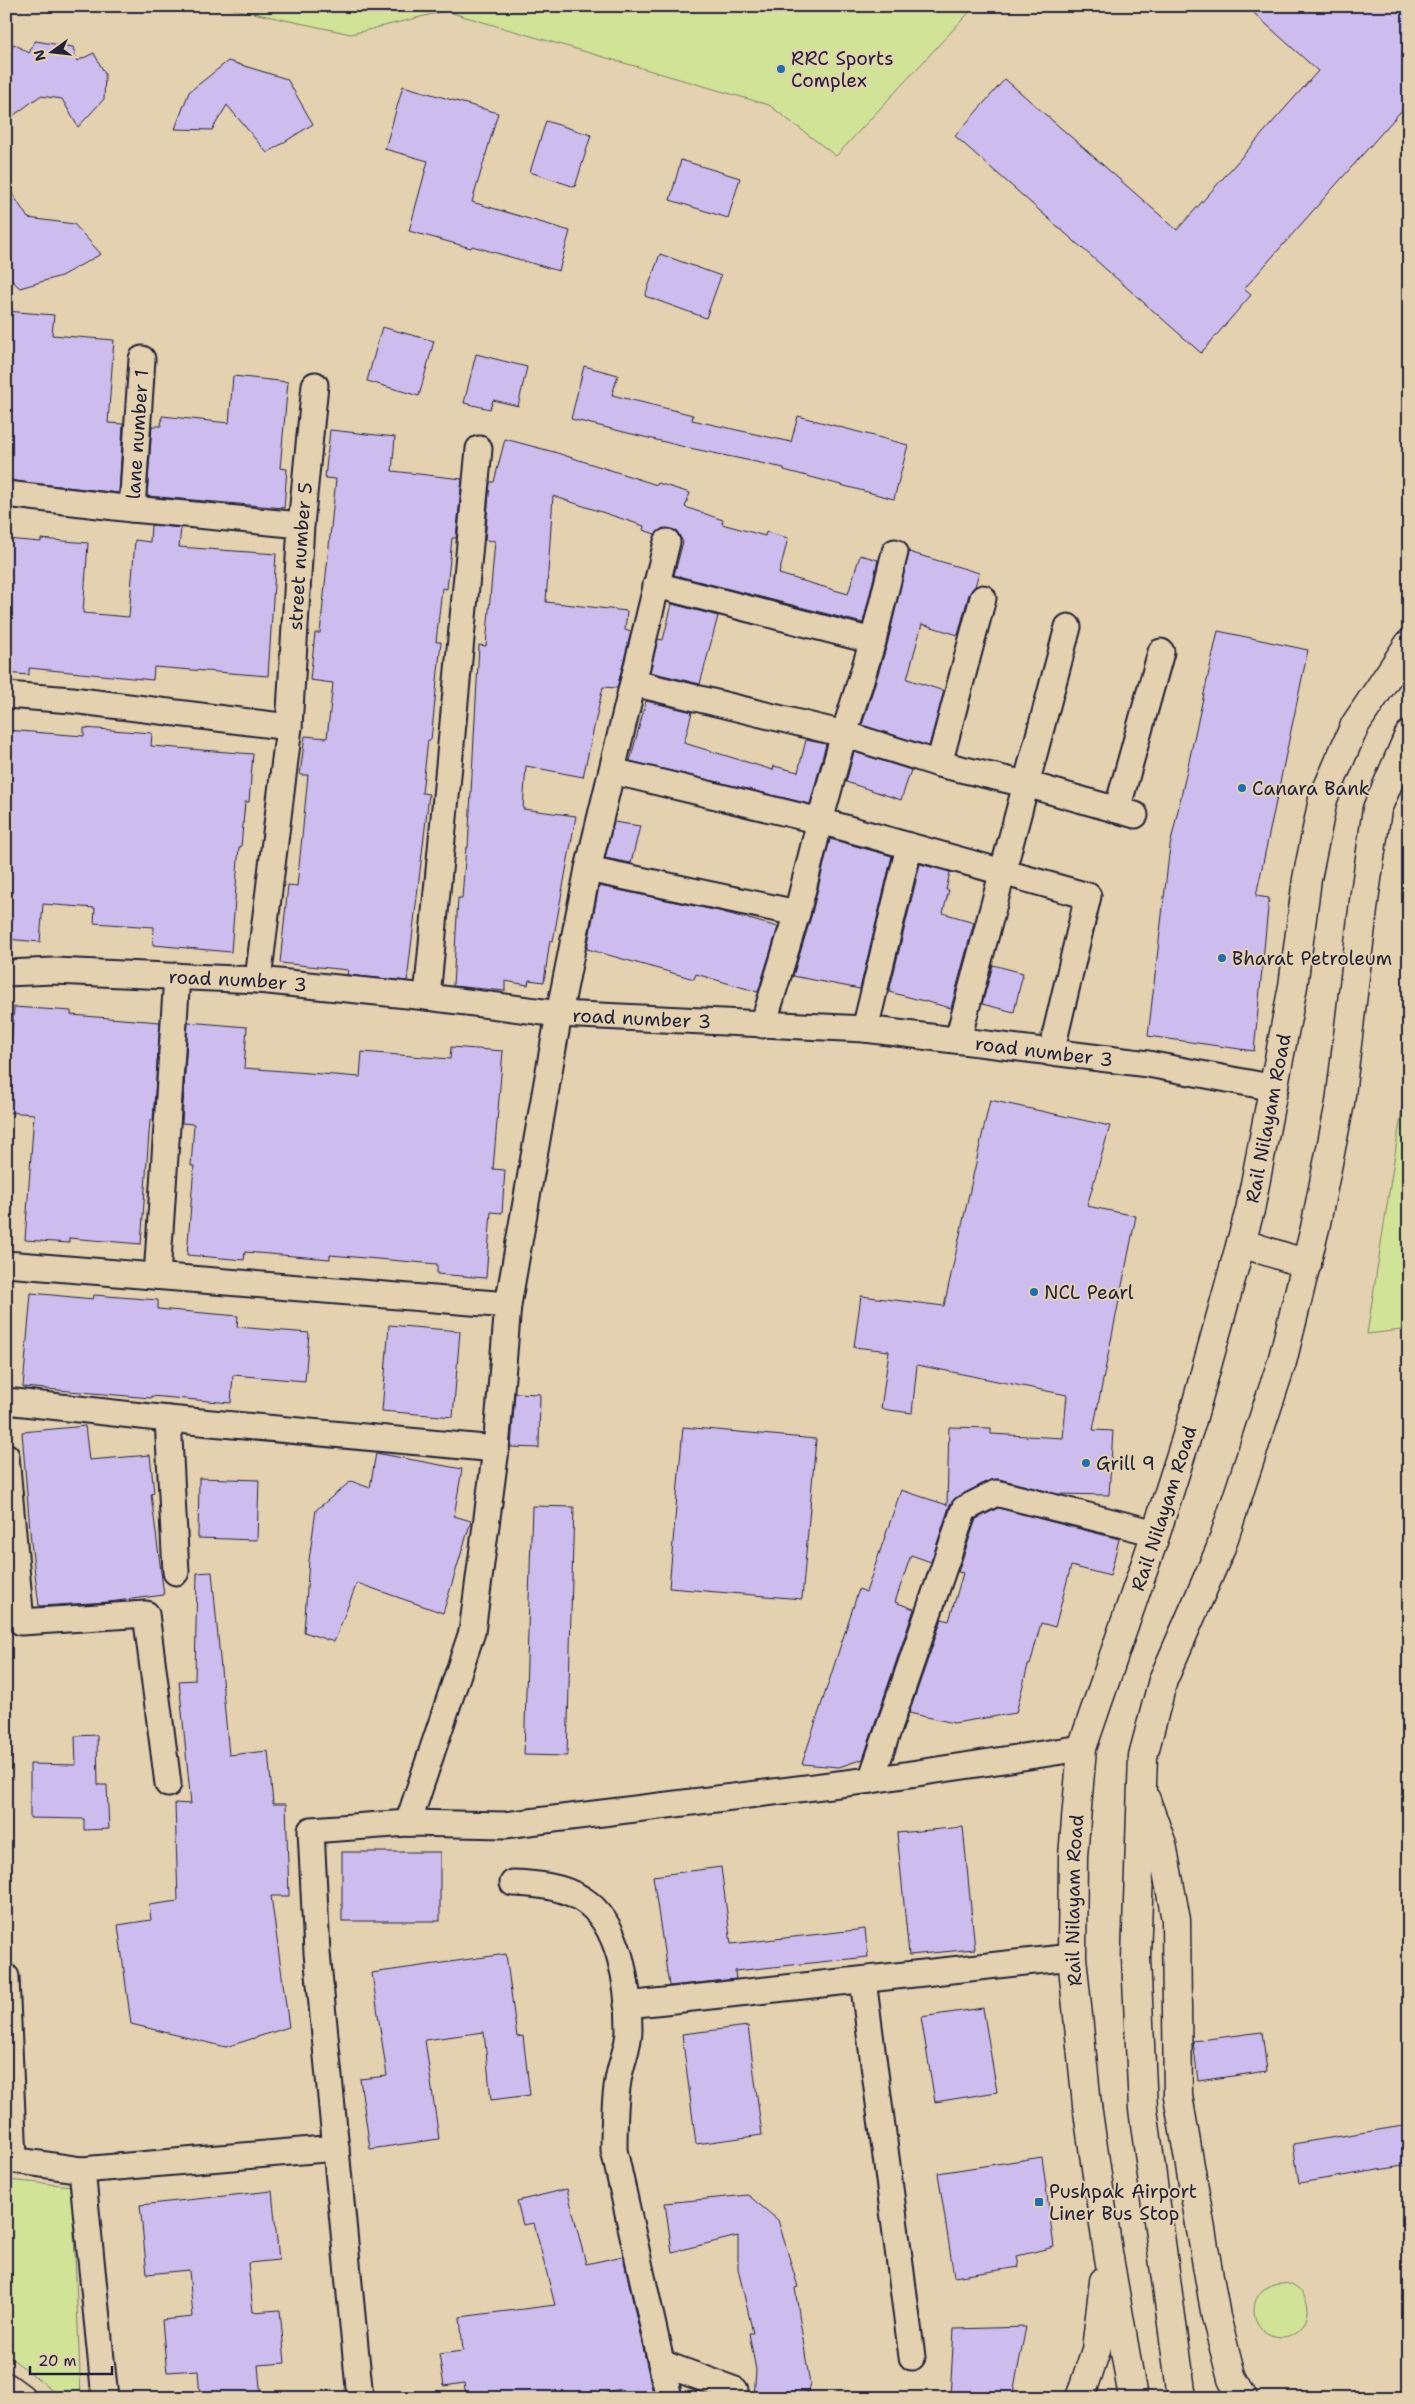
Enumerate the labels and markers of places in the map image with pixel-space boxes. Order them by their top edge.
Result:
place label: RRC Sports Complex [791,46,894,93]
marker: RRC Sports Complex [775,63,787,75]
place label: Canara Bank [1252,776,1370,801]
marker: Canara Bank [1236,782,1248,794]
place label: Bharat Petroleum [1232,946,1392,971]
marker: Bharat Petroleum [1216,952,1228,964]
place label: NCL Pearl [1044,1280,1134,1305]
marker: NCL Pearl [1028,1286,1040,1298]
place label: Grill 9 [1096,1451,1155,1476]
marker: Grill 9 [1080,1457,1092,1469]
place label: Pushpak Airport Liner Bus Stop [1049,2179,1197,2226]
marker: Pushpak Airport Liner Bus Stop [1033,2196,1045,2208]

